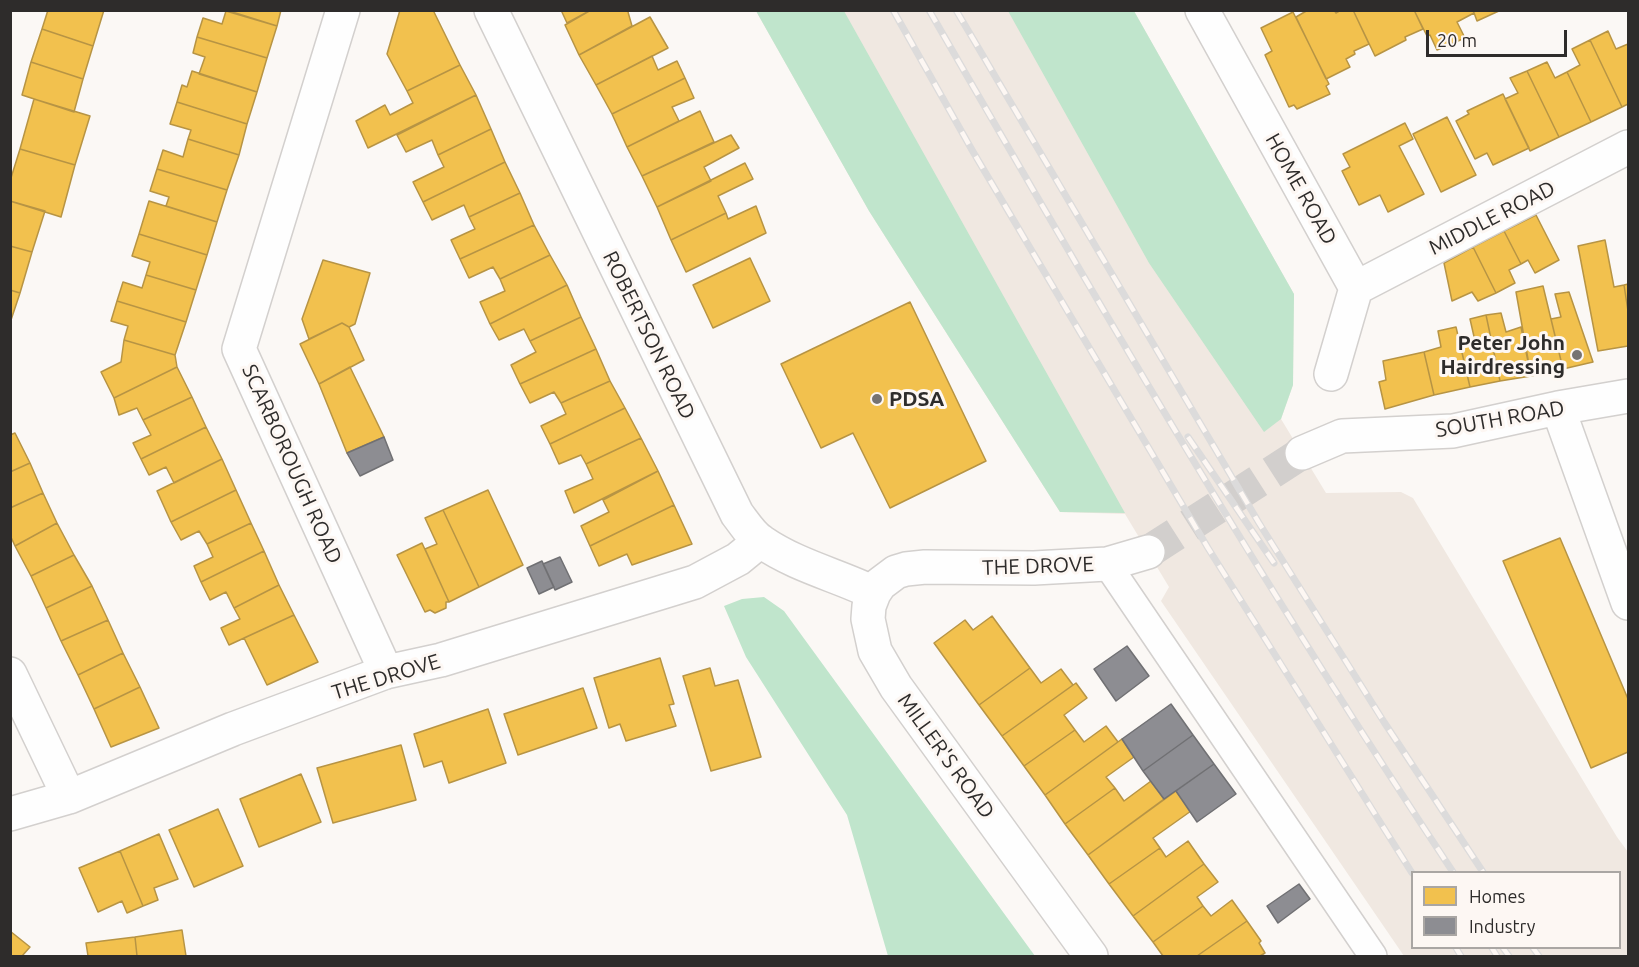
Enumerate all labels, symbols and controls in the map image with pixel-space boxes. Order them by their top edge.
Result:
scale bar [1429,18,1570,56]
text: 20 m [1437,30,1477,50]
street label: HOME ROAD [1260,129,1342,249]
street label: MIDDLE ROAD [1425,175,1559,261]
street label: ROBERTSON ROAD [597,247,701,423]
place label: Peter John Hairdressing [1441,330,1565,380]
marker: Peter John Hairdressing [1570,348,1584,362]
street label: SCARBOROUGH ROAD [237,360,347,568]
place label: PDSA [889,386,944,412]
marker: PDSA [870,392,884,406]
street label: SOUTH ROAD [1434,395,1566,443]
street label: THE DROVE [982,551,1094,581]
street label: THE DROVE [329,649,443,705]
street label: MILLER'S ROAD [892,689,1000,823]
legend [1411,871,1621,949]
text: Homes [1469,886,1525,906]
text: Industry [1469,916,1535,936]

